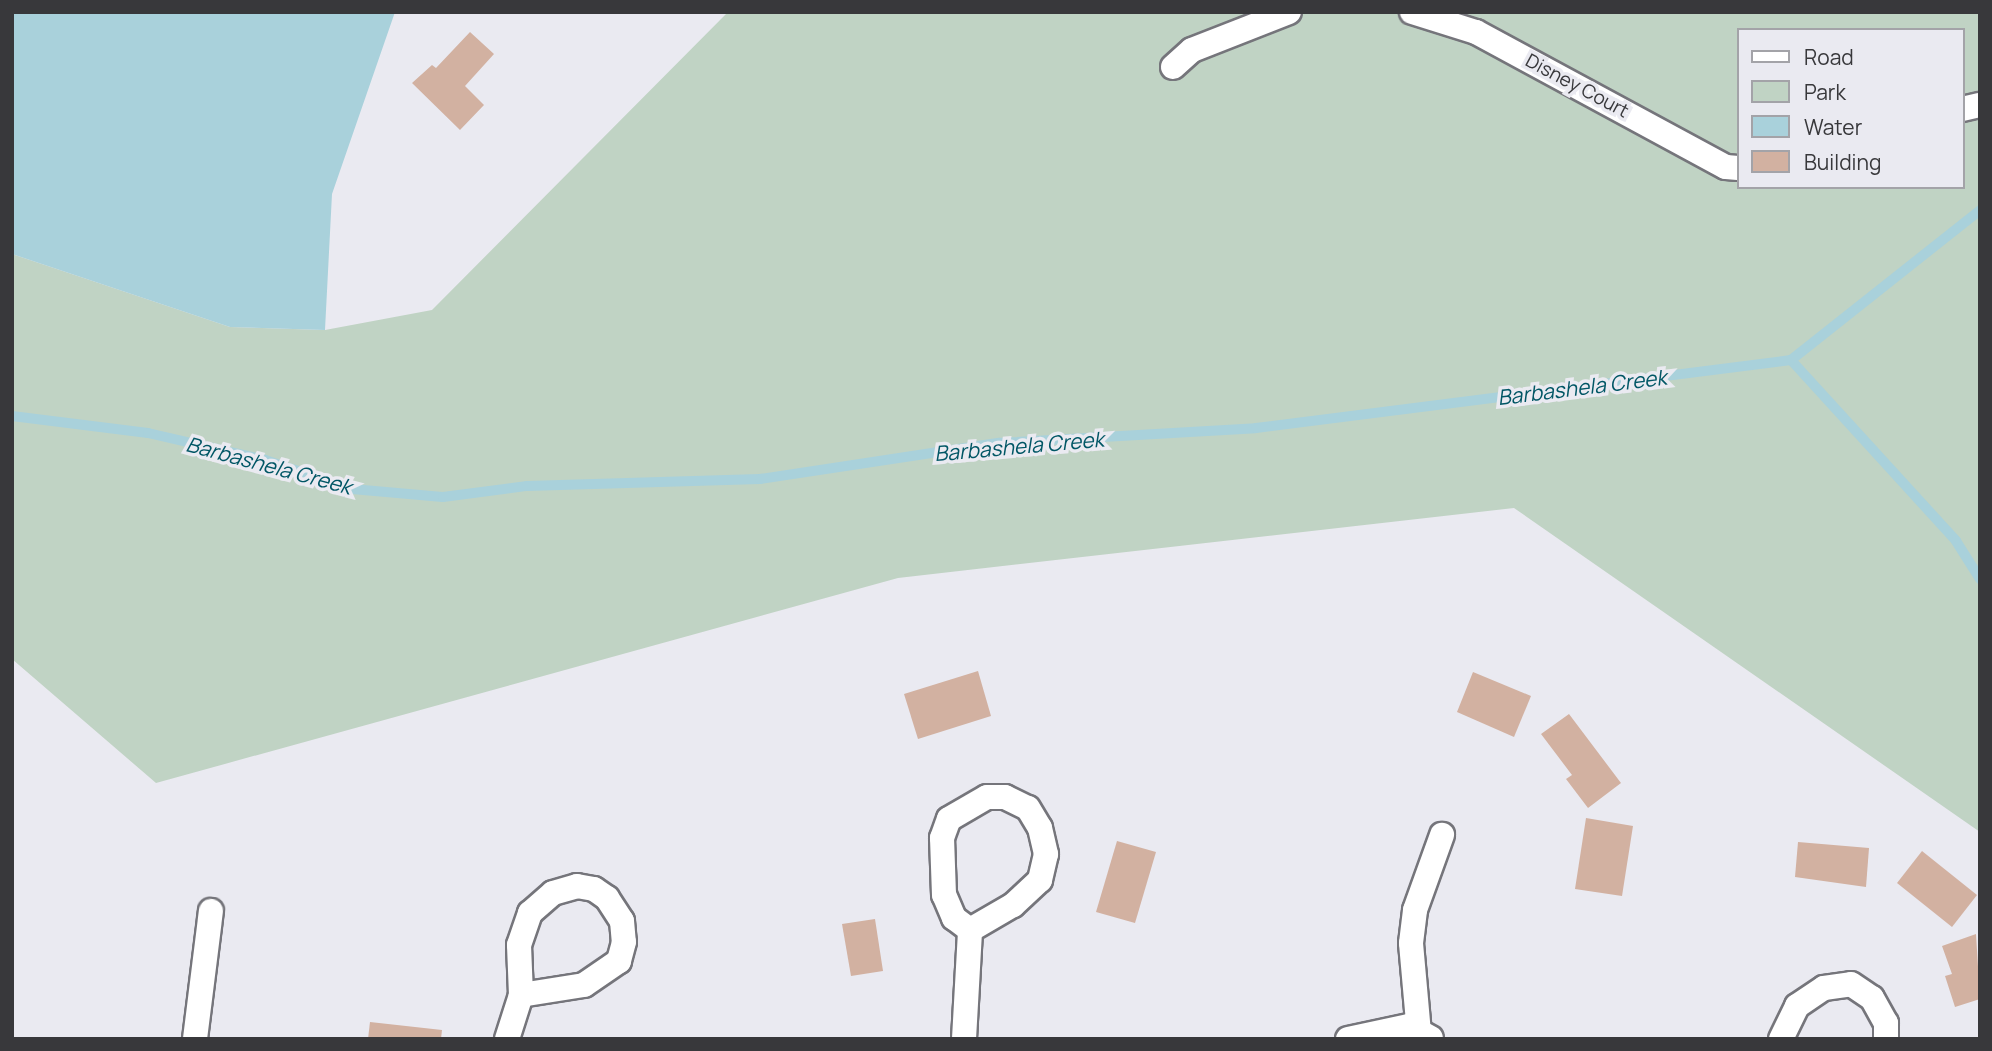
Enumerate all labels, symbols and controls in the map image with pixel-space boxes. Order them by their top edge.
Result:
legend [1736,28,1964,189]
text: Road [1804,43,1854,71]
street label: Disney Court [1521,49,1633,123]
text: Park [1804,78,1846,106]
text: Water [1804,113,1862,141]
text: Building [1804,148,1881,176]
water label: Barbashela Creek [1496,364,1668,410]
water label: Barbashela Creek [933,426,1105,466]
water label: Barbashela Creek [184,431,354,499]

